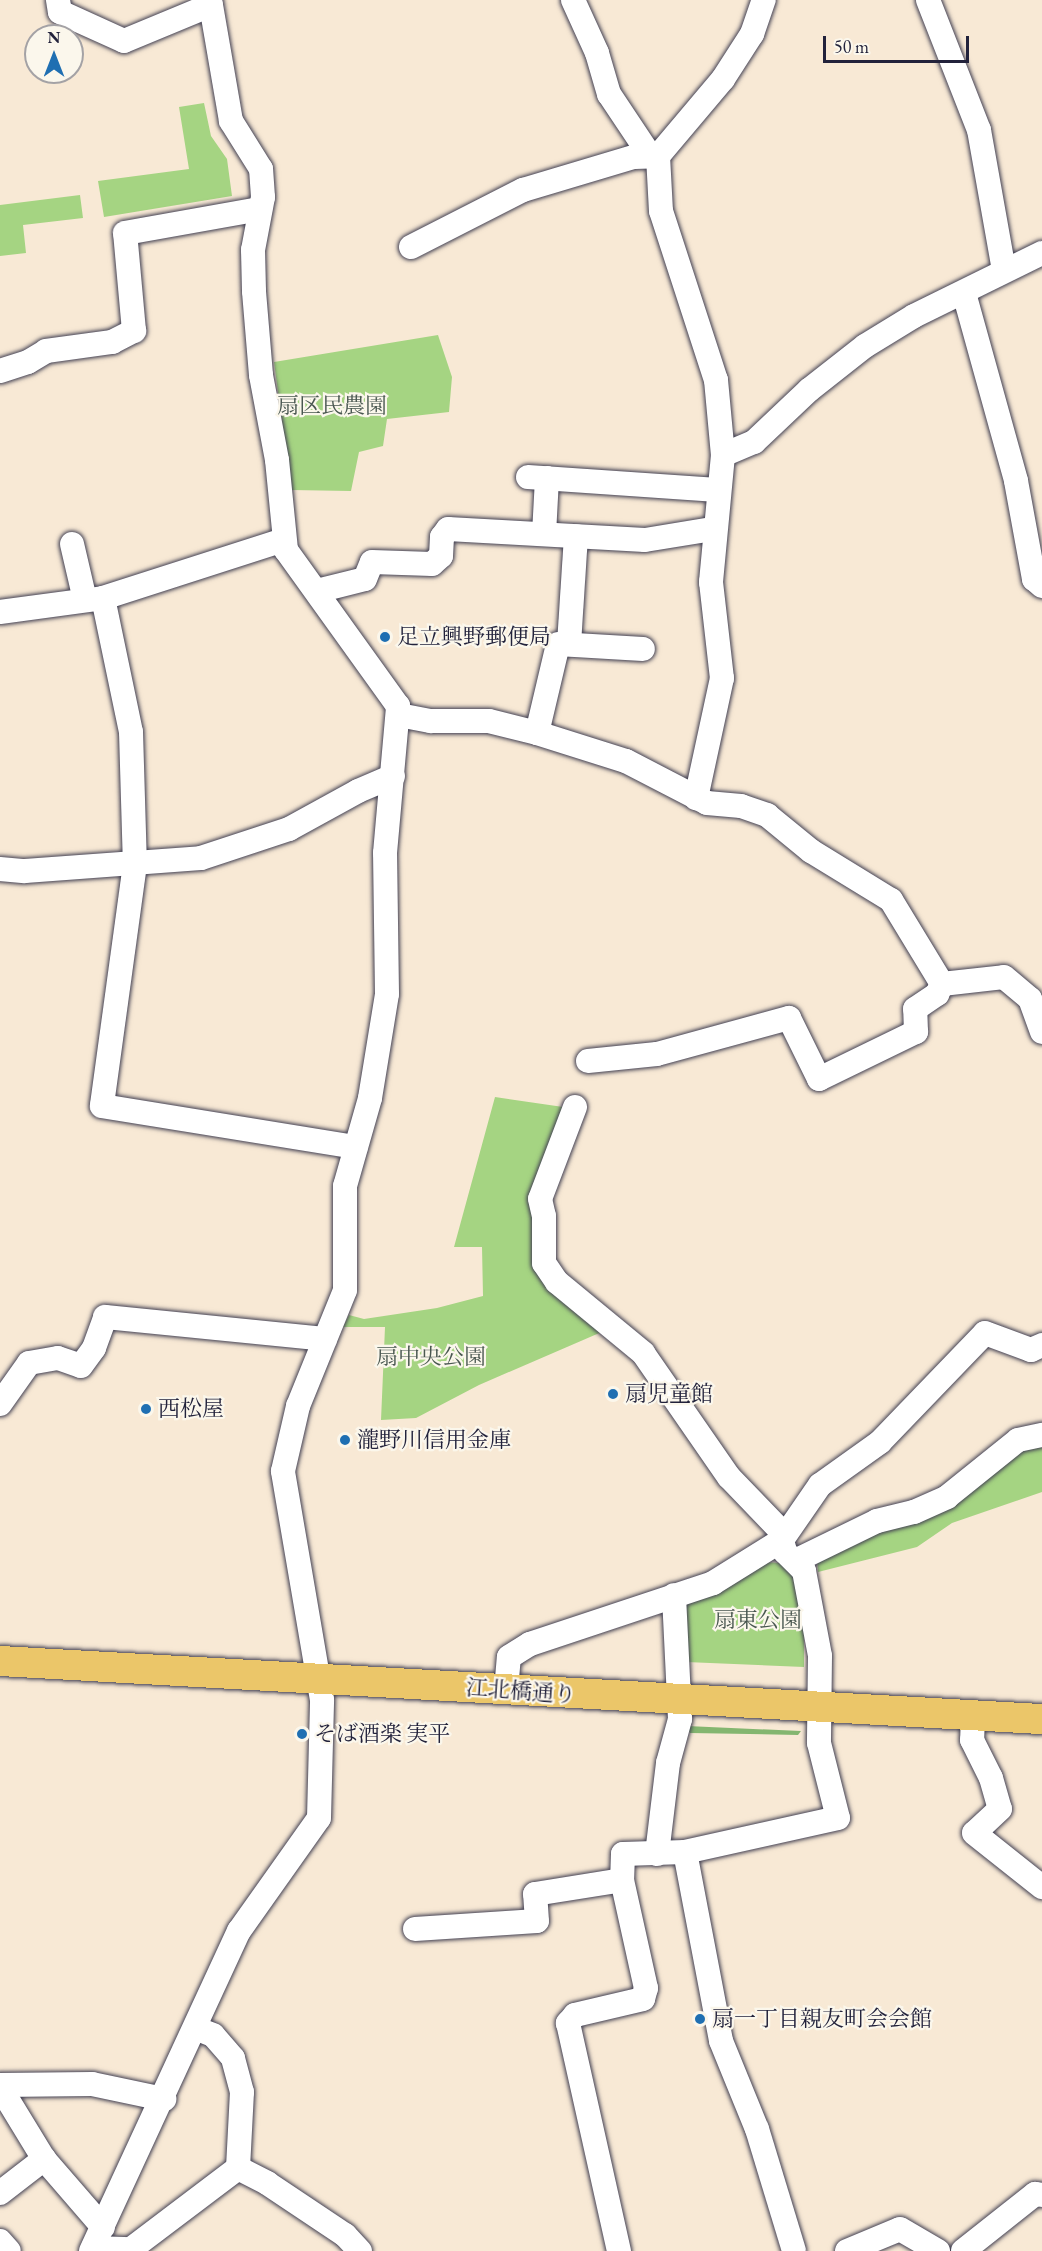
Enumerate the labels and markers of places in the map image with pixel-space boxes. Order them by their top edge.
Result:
place label: 足立興野郵便局 [397,624,551,650]
marker: 足立興野郵便局 [378,630,392,644]
place label: 扇児童館 [625,1381,713,1407]
marker: 扇児童館 [606,1387,620,1401]
place label: 西松屋 [158,1396,224,1422]
marker: 西松屋 [139,1402,153,1416]
place label: 瀧野川信用金庫 [357,1427,511,1453]
marker: 瀧野川信用金庫 [338,1433,352,1447]
place label: そば酒楽 実平 [314,1721,450,1747]
marker: そば酒楽 実平 [295,1727,309,1741]
place label: 扇一丁目親友町会会館 [712,2006,932,2032]
marker: 扇一丁目親友町会会館 [693,2012,707,2026]

